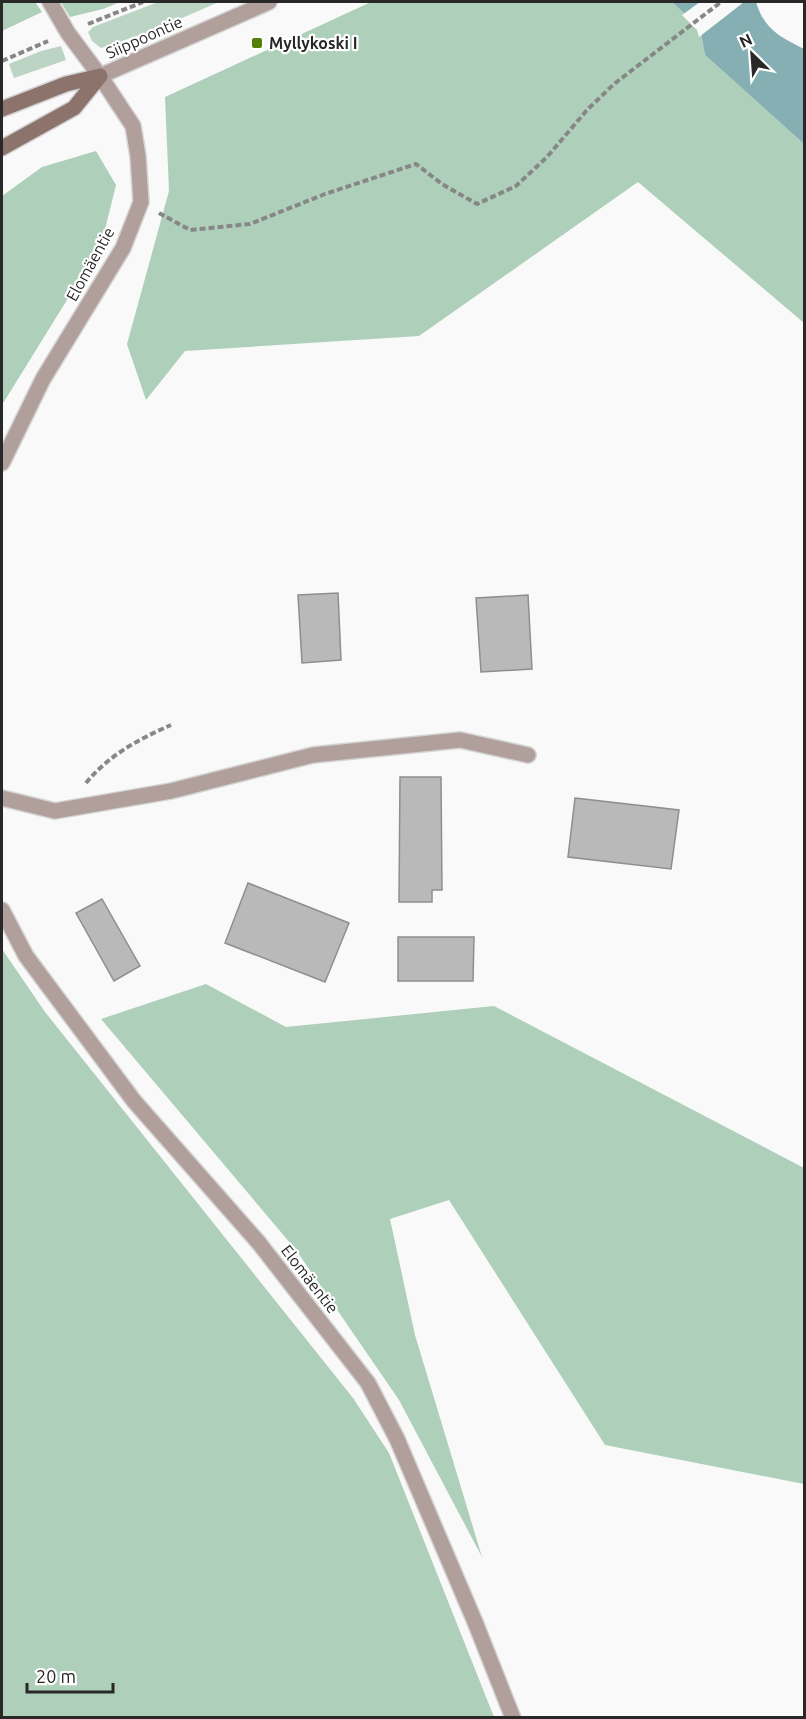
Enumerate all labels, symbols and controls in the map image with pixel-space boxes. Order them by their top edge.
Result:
street label: Siippoontie [103,12,185,62]
north arrow [722,24,782,84]
text: N [736,30,755,51]
place label: Myllykoski I [269,34,357,52]
marker: Myllykoski I [250,36,264,50]
street label: Elomäentie [62,224,118,304]
street label: Elomäentie [278,1241,342,1317]
scale bar [27,1656,112,1694]
text: 20 m [36,1666,76,1686]

